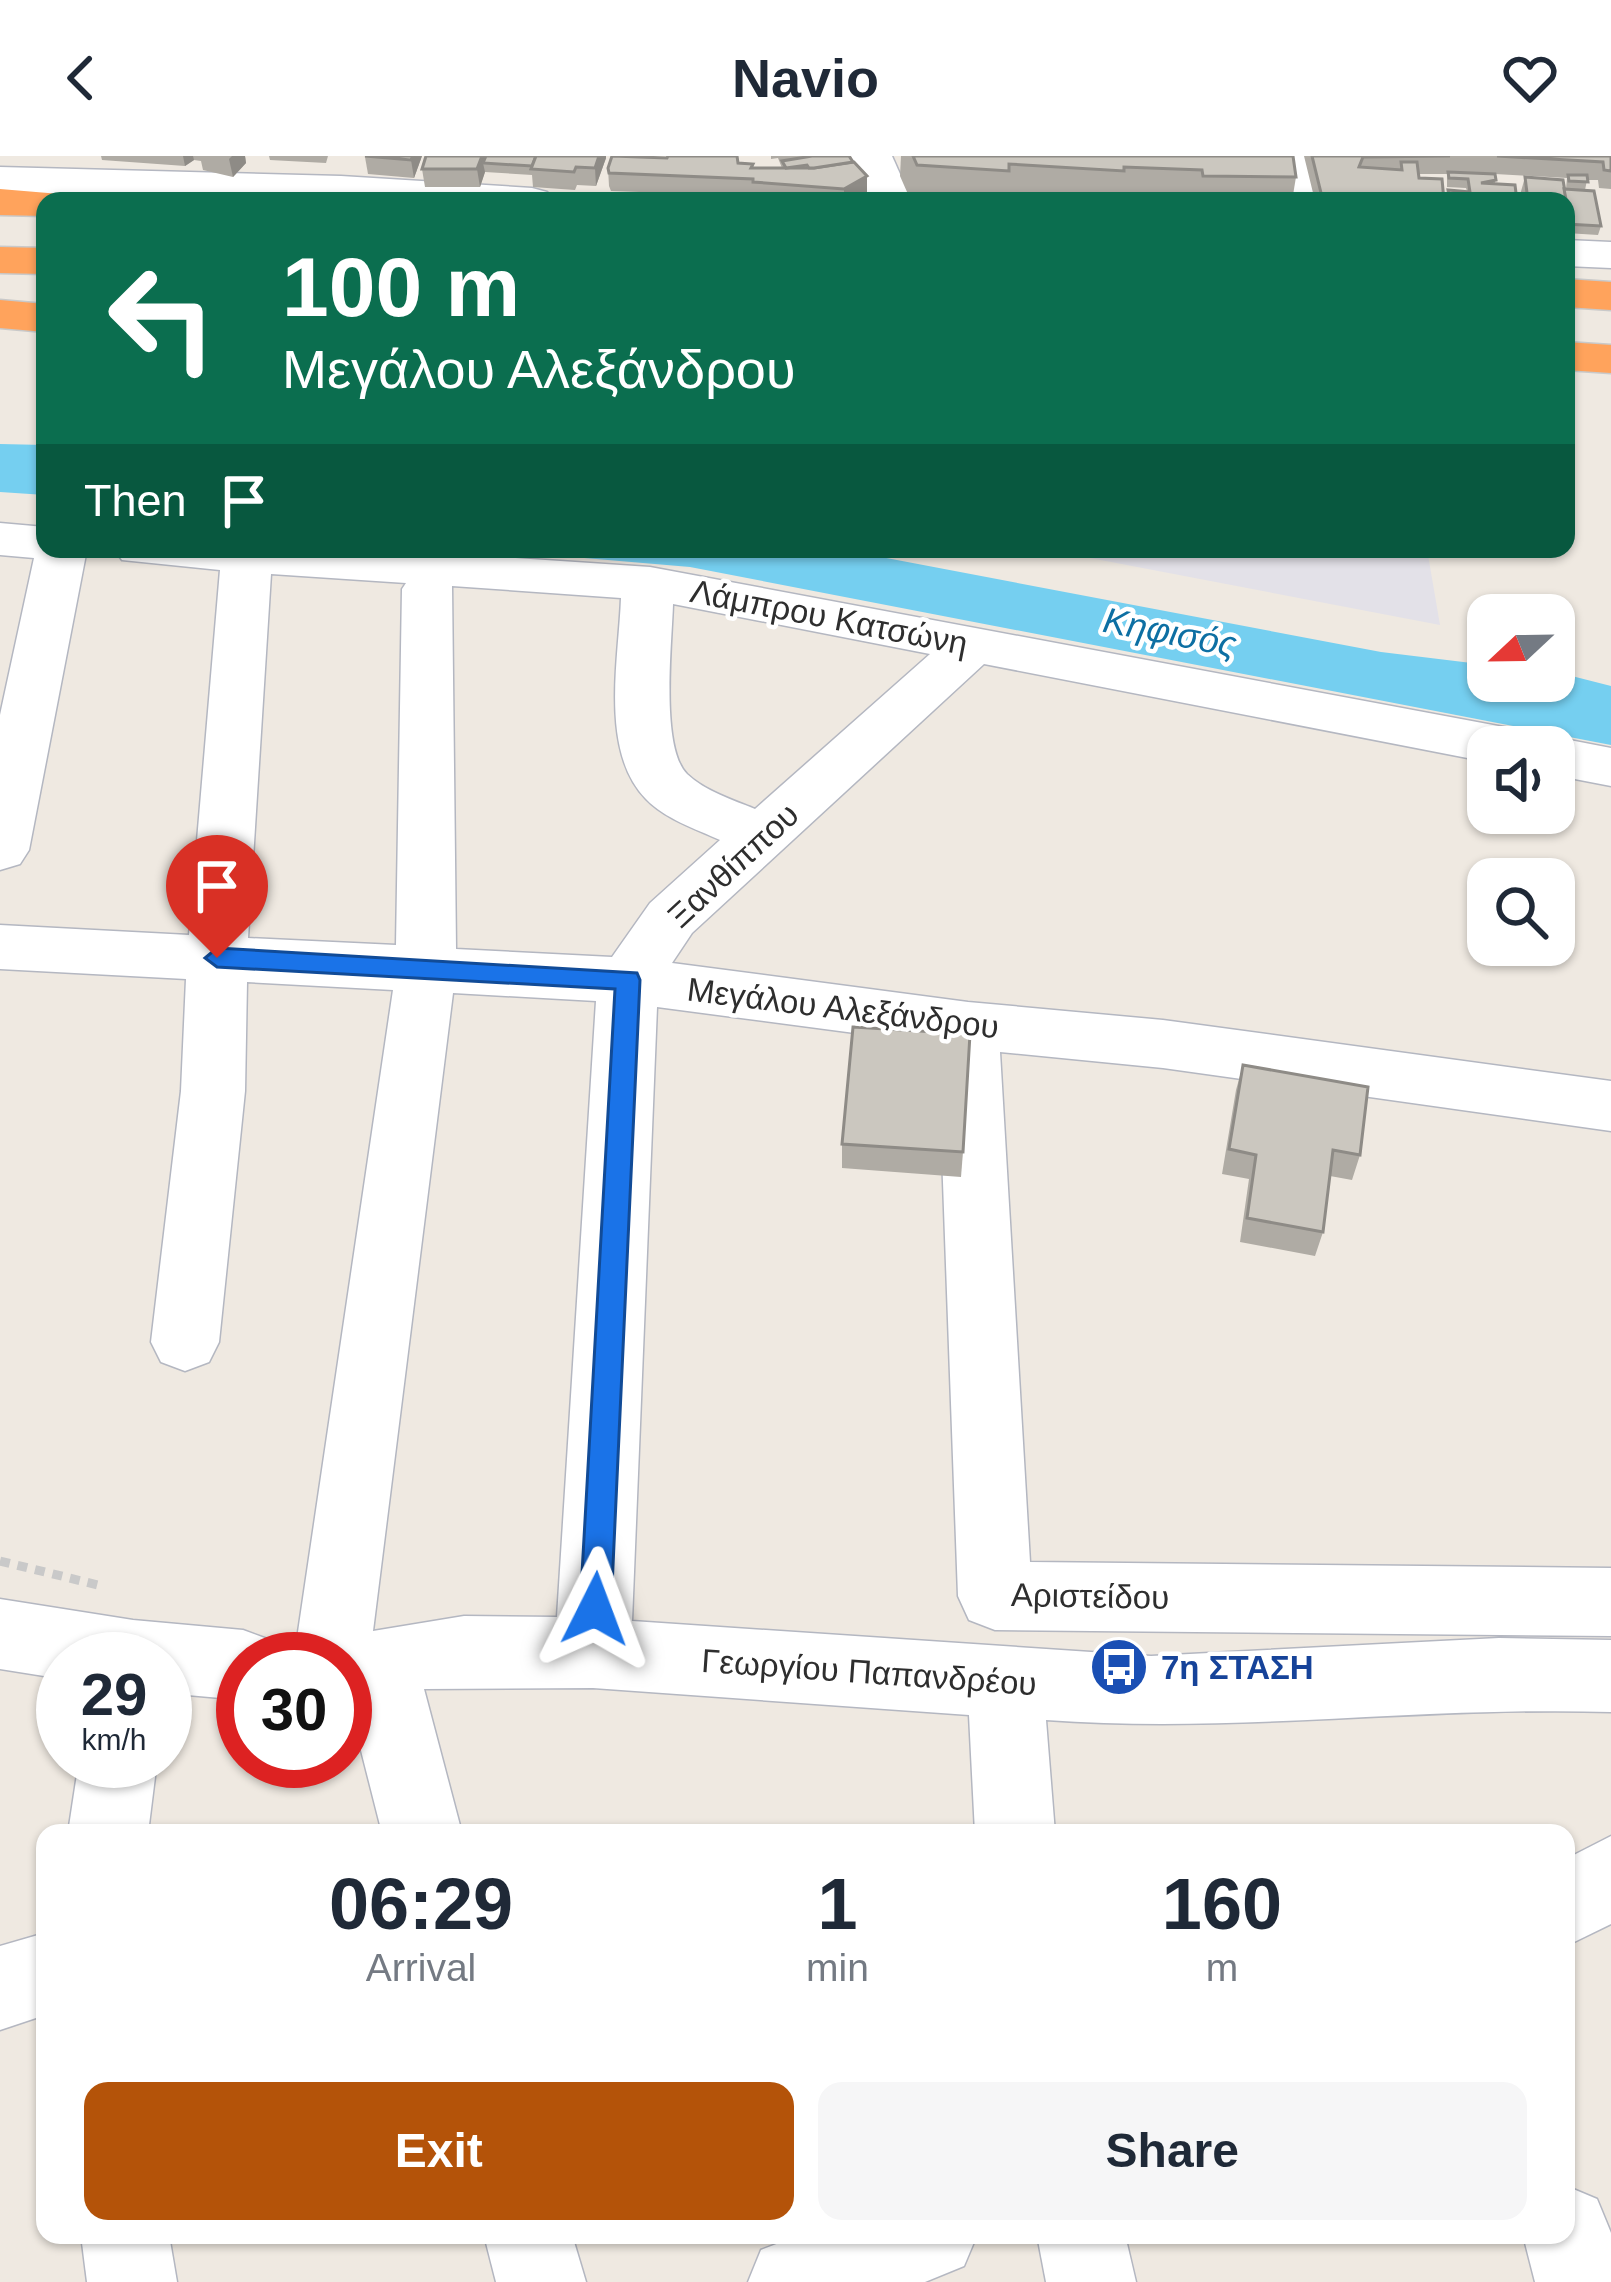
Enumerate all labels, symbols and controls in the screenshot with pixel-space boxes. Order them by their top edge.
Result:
icon: back [48,45,114,111]
icon: heart [1497,45,1563,111]
text: Navio [732,48,879,108]
icon: left [84,240,240,396]
text: 100 m [282,240,520,334]
text: Μεγάλου Αλεξάνδρου [282,339,795,399]
icon: arrive [211,468,277,534]
text: Then [84,475,187,526]
street label: Λάμπρου Κατσώνη [687,572,971,662]
north arrow [1467,594,1575,702]
map controls [1467,594,1575,966]
water label: Κηφισός [1100,599,1241,665]
button: sound [1467,726,1575,834]
street label: Ξανθίππου [660,795,806,935]
pin [166,835,268,958]
icon: arrive [184,853,250,919]
button: search [1467,858,1575,966]
street label: Μεγάλου Αλεξάνδρου [685,971,1001,1045]
position arrow [532,1546,658,1672]
street label: Αριστείδου [1011,1576,1169,1616]
speed limit sign: 30 [216,1632,372,1788]
bus stop icon: 7η ΣΤΑΣΗ [1088,1636,1150,1698]
street label: Γεωργίου Παπανδρέου [700,1642,1038,1702]
place label: 7η ΣΤΑΣΗ [1161,1649,1314,1686]
text: 29 [81,1661,147,1728]
text: km/h [81,1723,147,1756]
text: 06:29 [329,1864,513,1944]
text: 1 [817,1864,858,1944]
text: 160 [1162,1864,1282,1944]
text: Arrival [366,1946,476,1989]
text: min [806,1946,869,1989]
text: m [1206,1946,1238,1989]
button: Exit [84,2082,794,2220]
button: Share [818,2082,1527,2220]

